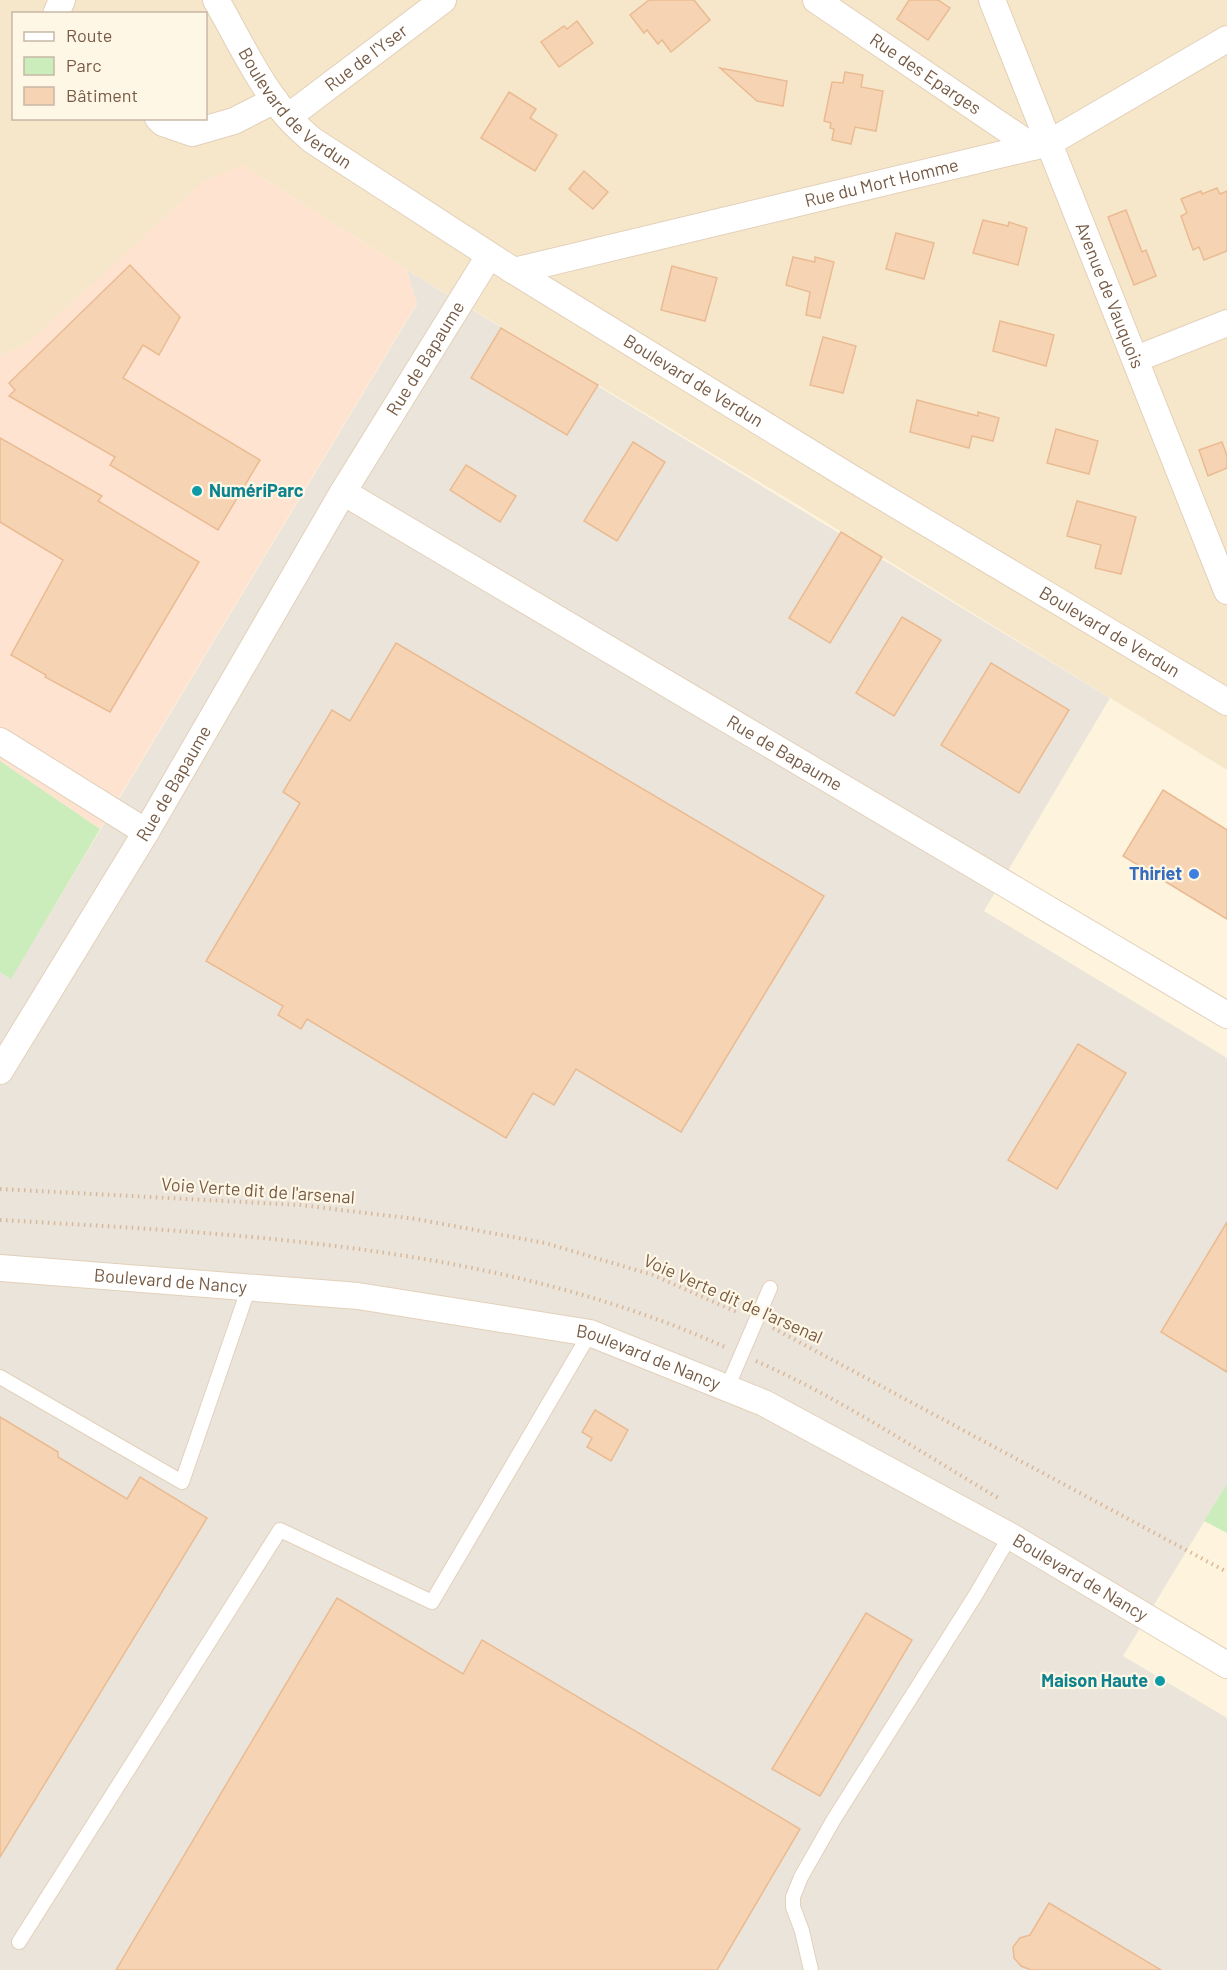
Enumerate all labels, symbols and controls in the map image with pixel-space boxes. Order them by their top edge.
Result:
legend [12,12,207,120]
street label: Rue de l'Yser [320,19,412,95]
text: Route [66,24,112,46]
street label: Rue des Eparges [866,28,986,119]
street label: Boulevard de Verdun [234,43,356,173]
text: Parc [66,54,102,76]
text: Bâtiment [66,84,138,106]
street label: Rue du Mort Homme [802,153,961,211]
street label: Avenue de Vauquois [1072,219,1149,371]
street label: Rue de Bapaume [381,297,468,419]
street label: Boulevard de Verdun [620,329,768,431]
place label: NumériParc [209,479,304,501]
marker: NumériParc [190,484,204,498]
street label: Boulevard de Verdun [1036,581,1184,681]
street label: Rue de Bapaume [723,710,847,795]
street label: Rue de Bapaume [131,721,215,845]
place label: Thiriet [1129,862,1182,884]
marker: Thiriet [1187,867,1201,881]
street label: Voie Verte dit de l'arsenal [161,1172,356,1208]
street label: Voie Verte dit de l'arsenal [640,1249,826,1348]
street label: Boulevard de Nancy [93,1263,248,1297]
street label: Boulevard de Nancy [575,1319,724,1394]
street label: Boulevard de Nancy [1009,1528,1152,1626]
place label: Maison Haute [1041,1669,1148,1691]
marker: Maison Haute [1153,1674,1167,1688]

